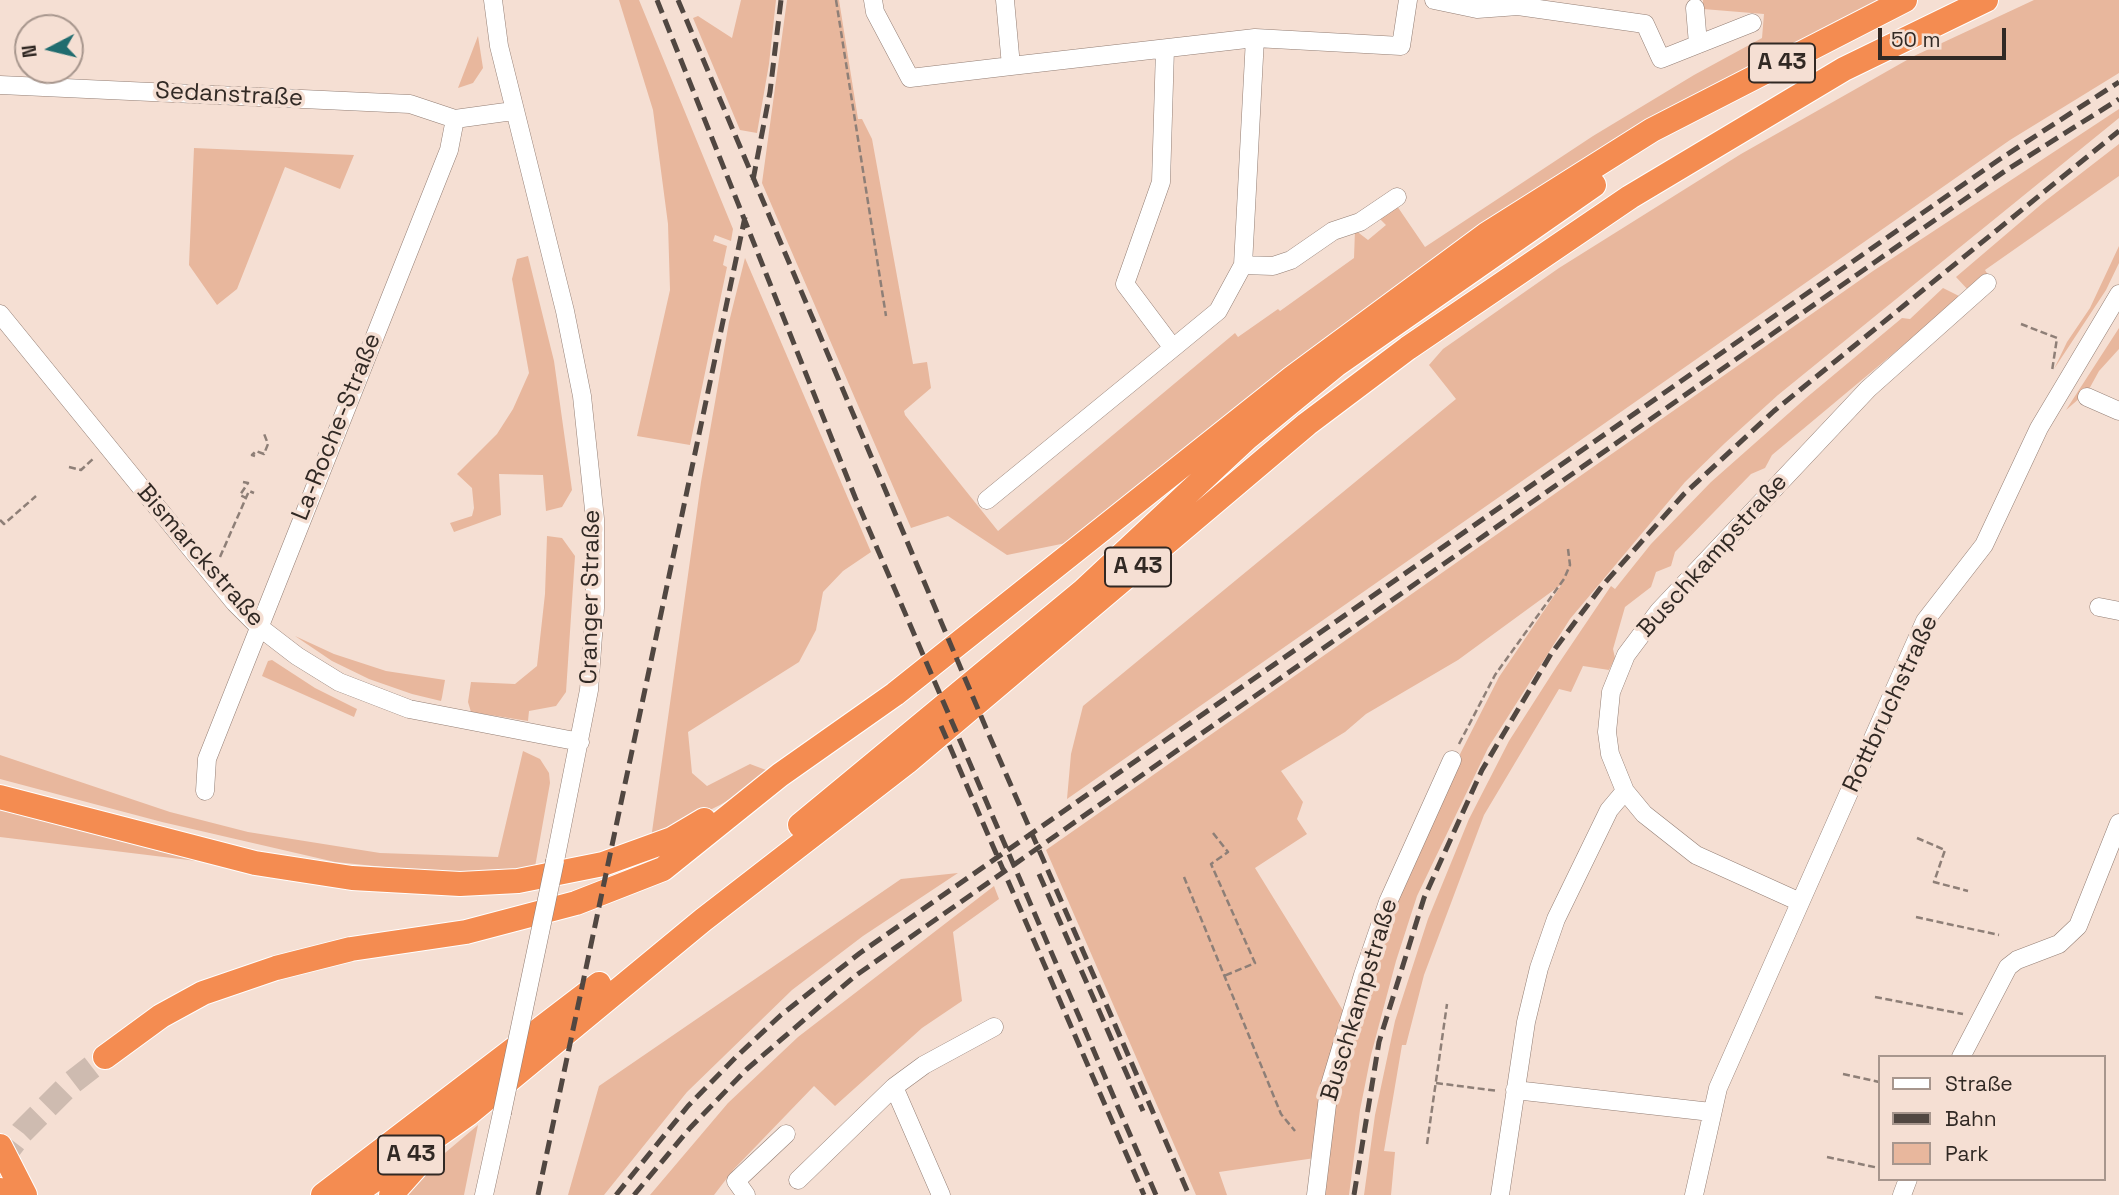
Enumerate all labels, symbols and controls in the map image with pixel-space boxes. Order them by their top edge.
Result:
north arrow [14,14,84,84]
scale bar [1881,14,2009,58]
text: 50 m [1891,26,1941,53]
text: N [16,44,43,59]
road number: A 43 [1749,44,1815,82]
street label: Sedanstraße [154,77,304,113]
street label: La-Roche-Straße [286,329,388,525]
street label: Buschkampstraße [1632,468,1794,644]
street label: Bismarckstraße [130,479,270,633]
street label: Cranger Straße [575,509,607,685]
road number: A 43 [1105,548,1171,586]
street label: Rottbruchstraße [1837,611,1945,797]
street label: Buschkampstraße [1316,895,1404,1105]
legend [1878,1055,2105,1181]
text: Straße [1945,1070,2013,1097]
text: Bahn [1945,1105,1997,1132]
road number: A 43 [378,1136,444,1174]
text: Park [1945,1140,1989,1167]

